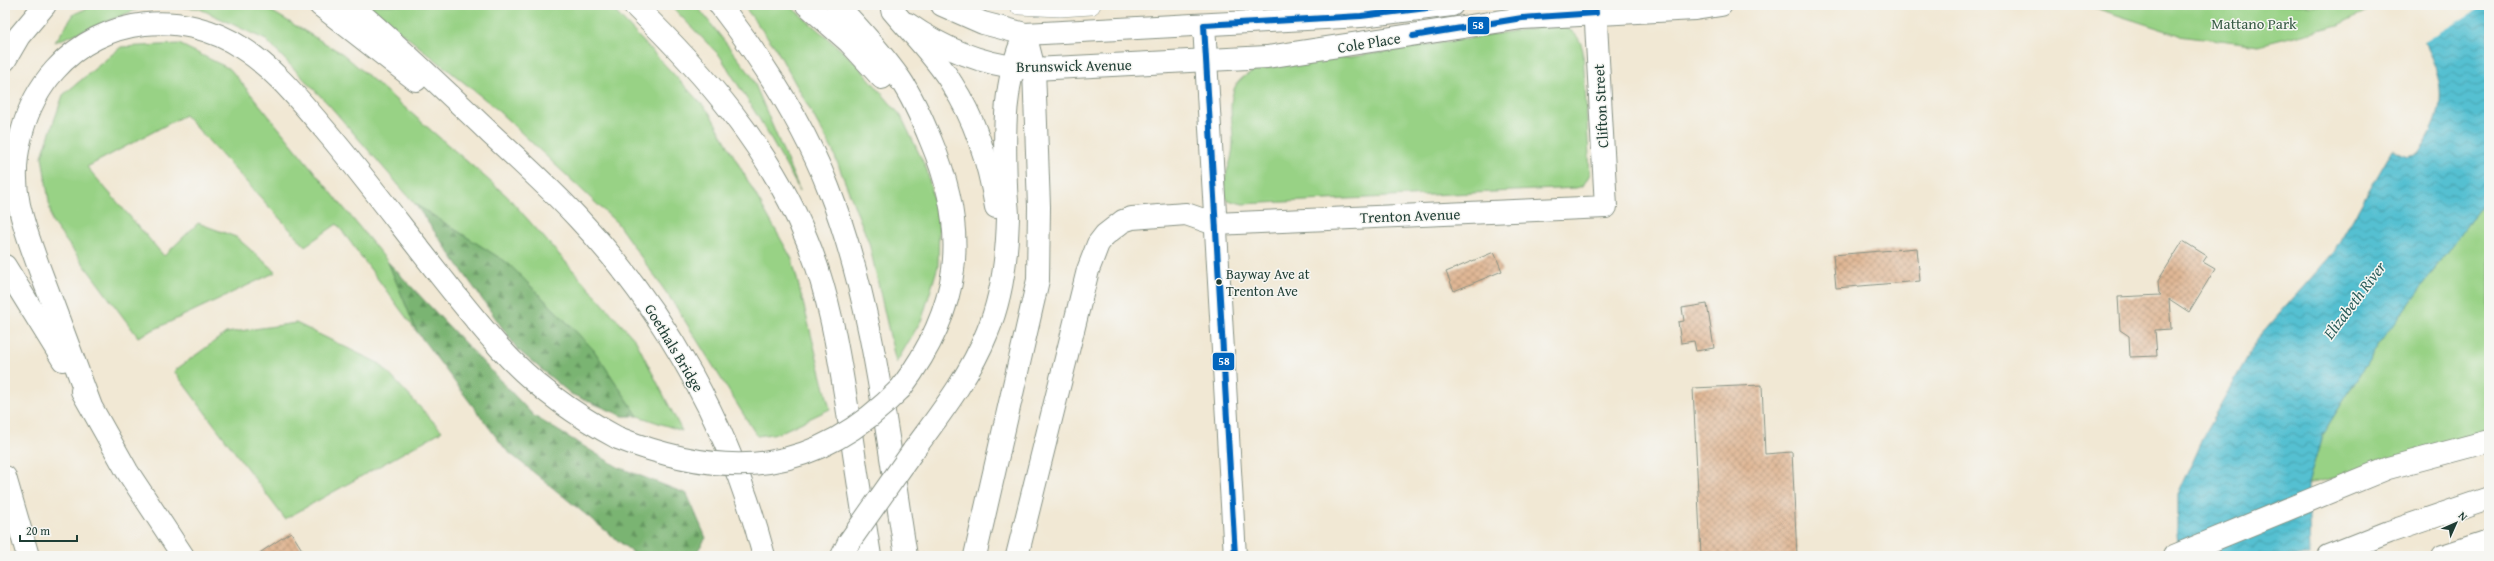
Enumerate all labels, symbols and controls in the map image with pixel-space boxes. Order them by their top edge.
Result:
park label: Mattano Park [2211,13,2297,34]
line badge: 58 [1467,16,1490,35]
text: 58 [1472,17,1484,33]
street label: Cole Place [1336,27,1402,58]
street label: Brunswick Avenue [1016,54,1132,77]
street label: Clifton Street [1588,63,1613,149]
street label: Trenton Avenue [1359,203,1461,228]
water label: Elizabeth River [2316,255,2392,345]
place label: Bayway Ave at Trenton Ave [1226,264,1310,301]
marker: Bayway Ave at Trenton Ave [1214,277,1224,287]
street label: Goethals Bridge [640,300,709,396]
line badge: 58 [1212,352,1235,371]
text: 58 [1218,353,1230,369]
north arrow [2436,503,2476,543]
text: N [2455,508,2472,525]
scale bar [20,517,77,543]
text: 20 m [26,522,50,539]

